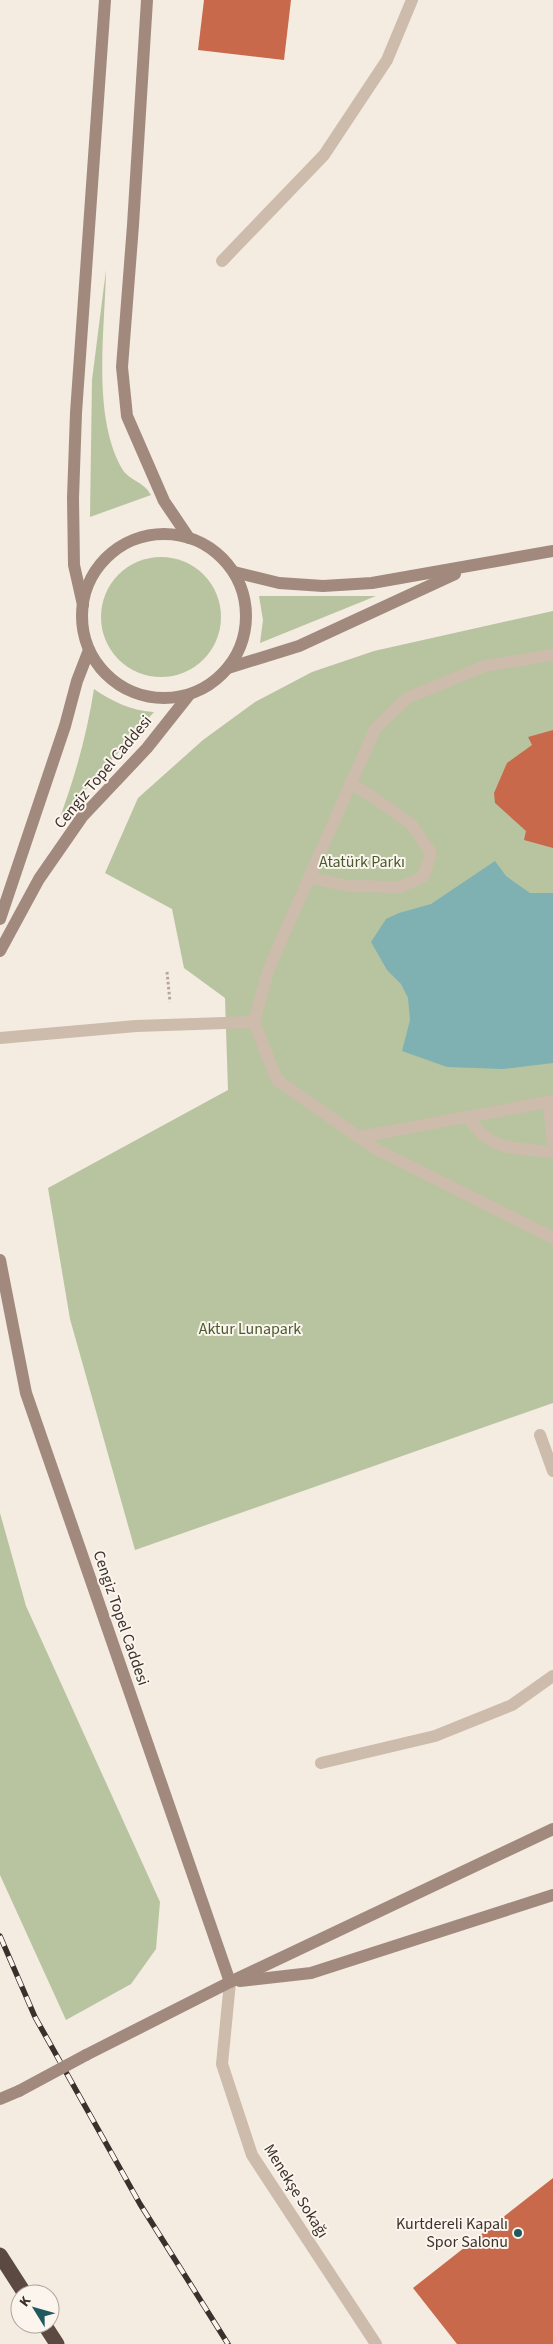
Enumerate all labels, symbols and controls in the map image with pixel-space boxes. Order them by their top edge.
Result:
street label: Cengiz Topel Caddesi [49,711,157,833]
park label: Atatürk Parkı [319,851,405,873]
park label: Aktur Lunapark [199,1318,301,1340]
street label: Cengiz Topel Caddesi [88,1547,154,1689]
street label: Menekşe Sokağı [258,2140,334,2242]
place label: Kurtdereli Kapalı Spor Salonu [396,2213,508,2253]
marker: Kurtdereli Kapalı Spor Salonu [512,2227,524,2239]
north arrow [10,2284,60,2334]
text: K [15,2292,36,2311]

